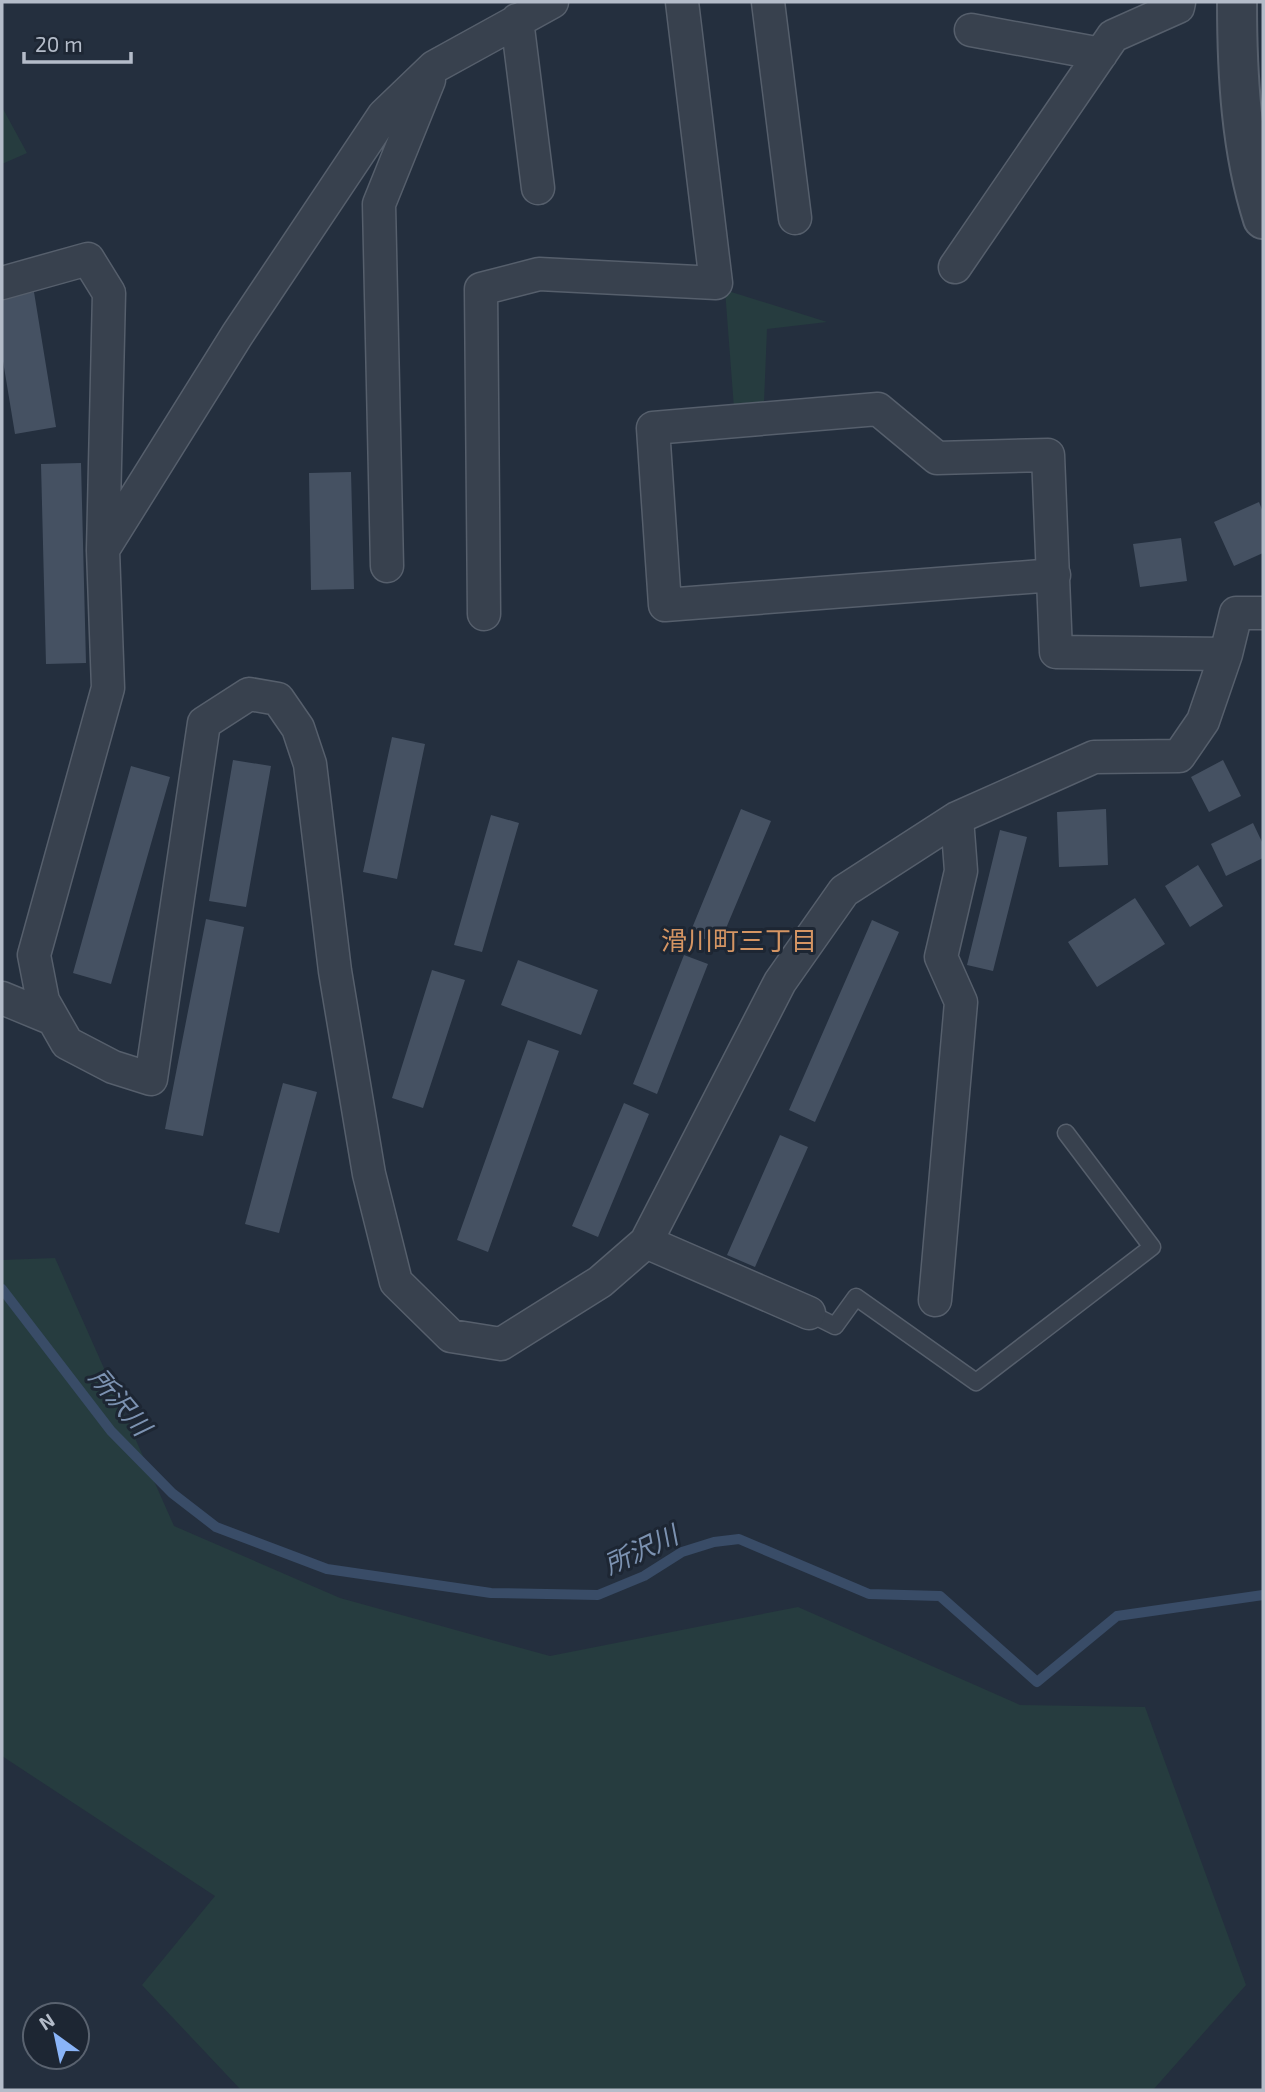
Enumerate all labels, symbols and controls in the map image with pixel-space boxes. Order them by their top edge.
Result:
scale bar [24,21,131,65]
text: 20 m [35,31,83,56]
district label: 滑川町三丁目 [661,924,817,955]
water label: 所沢川 [84,1361,160,1443]
water label: 所沢川 [598,1517,685,1579]
north arrow [21,2001,91,2071]
text: N [34,2008,58,2035]

